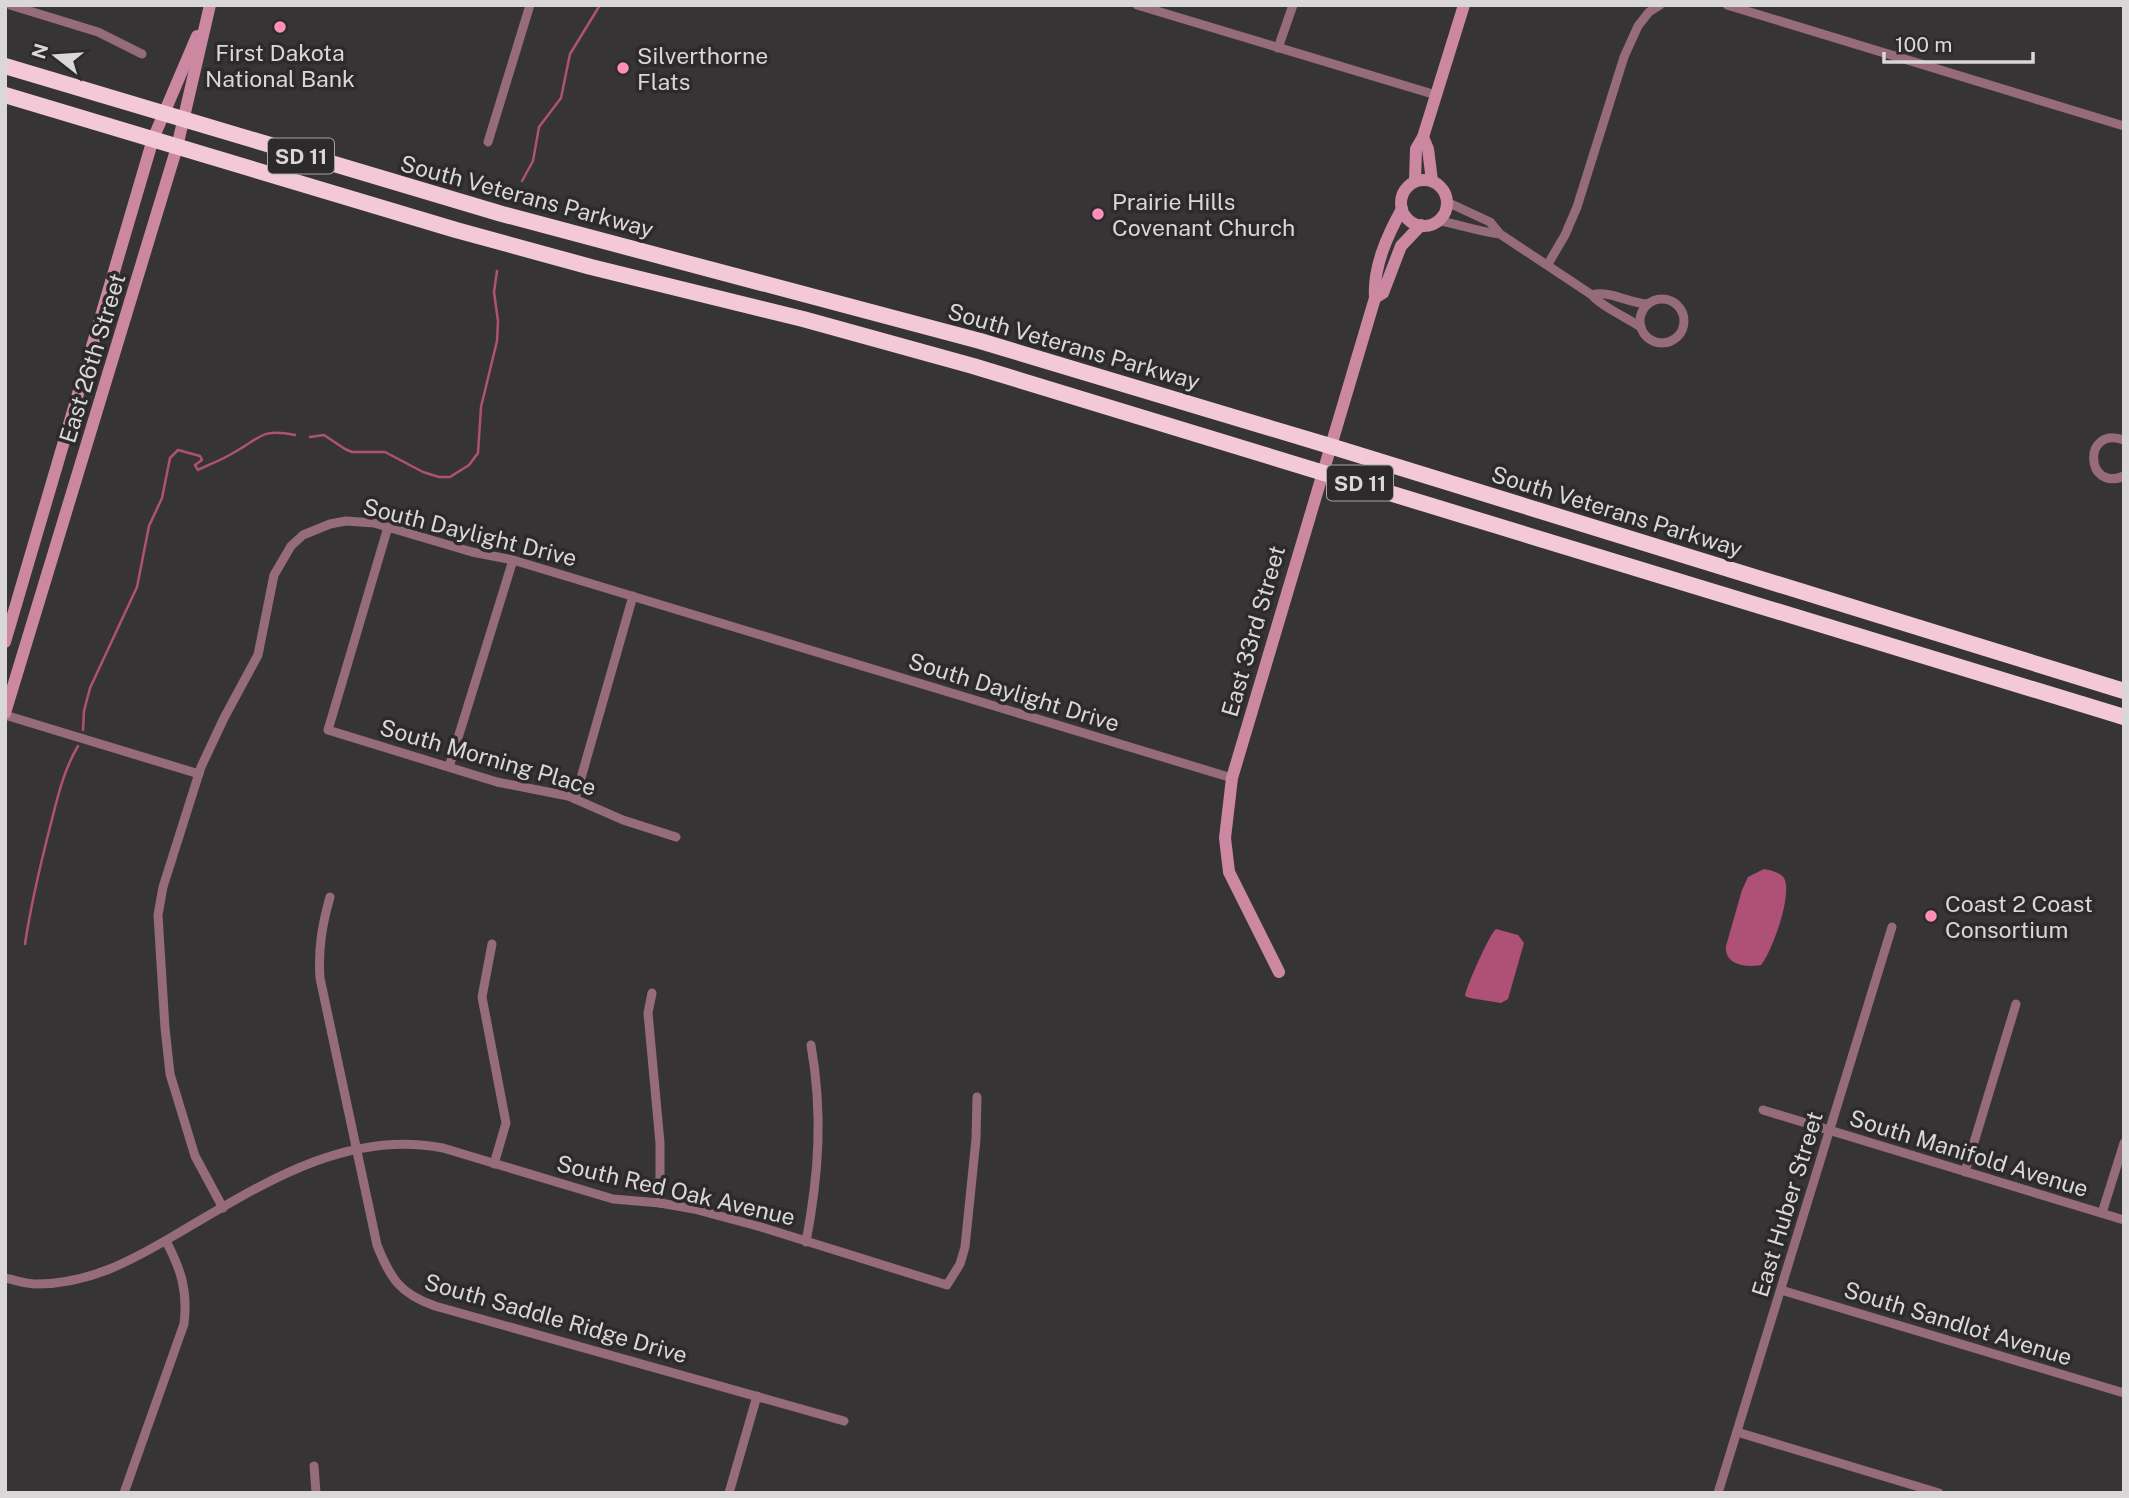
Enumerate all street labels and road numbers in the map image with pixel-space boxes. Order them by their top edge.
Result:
road number: SD 11 [268,138,334,174]
street label: South Veterans Parkway [398,149,656,243]
street label: East 26th Street [53,270,131,446]
street label: South Veterans Parkway [945,297,1203,395]
street label: South Veterans Parkway [1488,460,1746,562]
road number: SD 11 [1327,466,1393,500]
street label: South Daylight Drive [360,492,580,572]
street label: East 33rd Street [1216,542,1290,720]
street label: South Daylight Drive [905,647,1123,737]
street label: South Morning Place [377,713,599,801]
street label: South Manifold Avenue [1846,1104,2092,1202]
street label: East Huber Street [1746,1108,1828,1300]
street label: South Red Oak Avenue [554,1149,798,1231]
street label: South Saddle Ridge Drive [421,1268,691,1368]
street label: South Sandlot Avenue [1841,1275,2075,1371]

